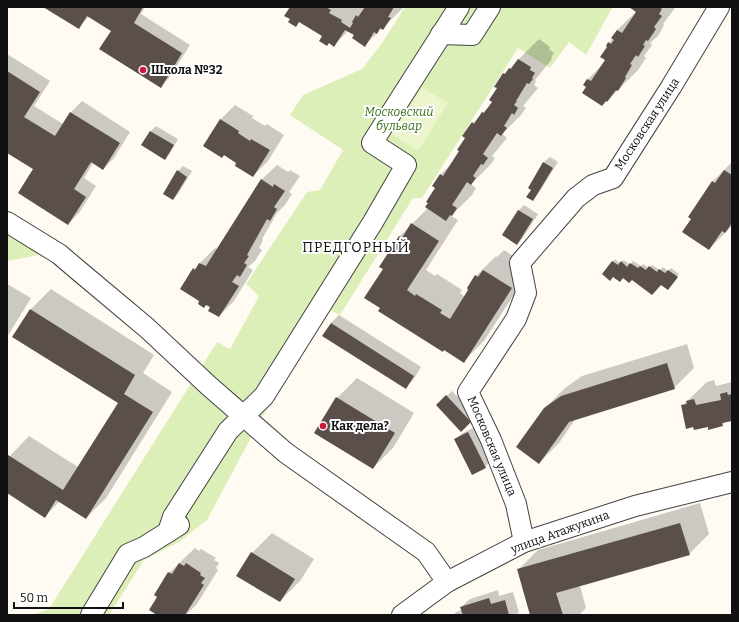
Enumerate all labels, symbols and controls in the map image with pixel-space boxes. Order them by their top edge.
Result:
place label: Школа №32 [151,63,223,77]
marker: Школа №32 [138,65,148,75]
street label: Московская улица [612,75,682,173]
park label: Московский бульвар [365,105,433,133]
district label: ПРЕДГОРНЫЙ [302,238,410,256]
street label: Московская улица [465,394,520,499]
place label: Как дела? [331,419,390,433]
marker: Как дела? [318,421,328,431]
street label: улица Атажукина [508,508,612,557]
scale bar [14,584,123,610]
text: 50 m [20,591,49,605]

